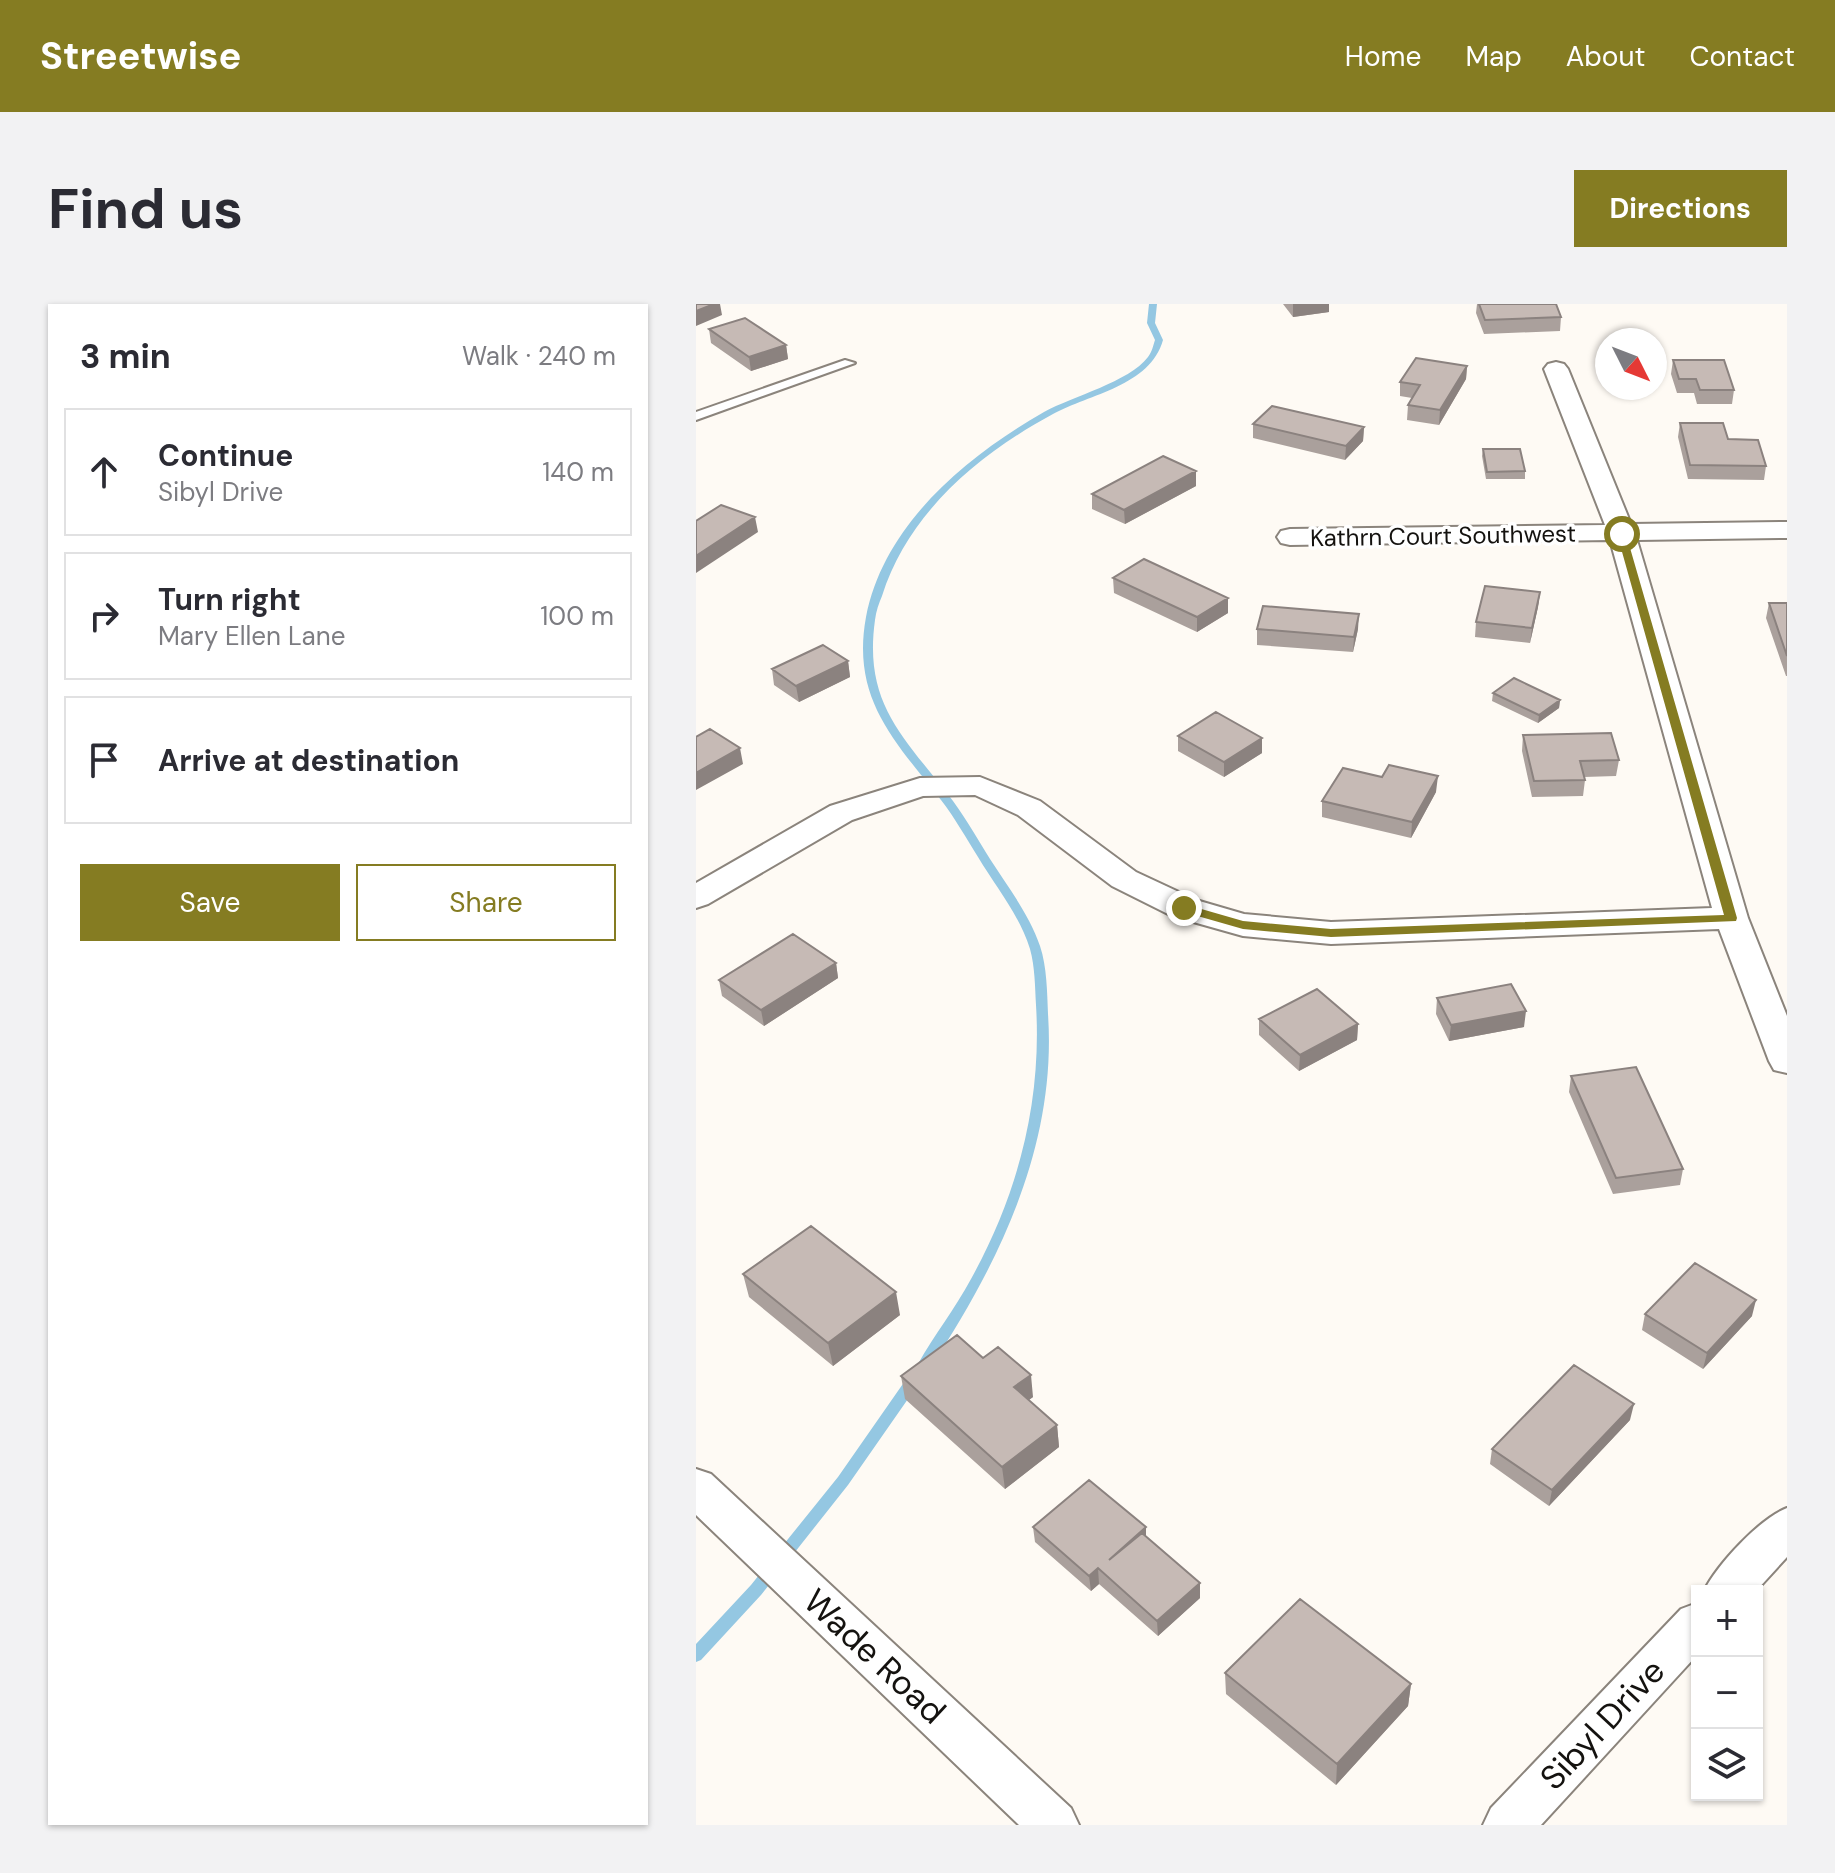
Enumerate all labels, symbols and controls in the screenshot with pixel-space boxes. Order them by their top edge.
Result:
text: Streetwise [40,31,241,81]
text: Home [1345,38,1421,75]
text: Map [1465,38,1522,75]
text: About [1566,38,1645,75]
text: Contact [1689,38,1795,75]
button: Directions [1574,170,1787,247]
text: Find us [48,172,243,245]
north arrow [1595,328,1667,400]
text: 3 min [80,334,171,379]
text: Walk · 240 m [462,339,616,373]
text: Continue [158,436,293,475]
icon: ahead [82,450,126,494]
text: 140 m [542,455,614,489]
text: Sibyl Drive [158,475,283,509]
route start [1604,516,1640,552]
street label: Kathrn Court Southwest [1310,518,1576,553]
text: Turn right [158,580,301,619]
icon: right [82,594,126,638]
text: 100 m [540,599,614,633]
text: Mary Ellen Lane [158,619,345,653]
icon: arrive [82,738,126,782]
text: Arrive at destination [158,741,459,780]
button: Save [80,864,340,941]
button: Share [356,864,616,941]
route end [1166,890,1202,926]
street label: Wade Road [794,1579,955,1734]
map controls [1691,1585,1763,1801]
button: + [1691,1585,1763,1657]
street label: Sibyl Drive [1530,1649,1675,1800]
button: − [1691,1657,1763,1729]
button: layers [1691,1729,1763,1801]

